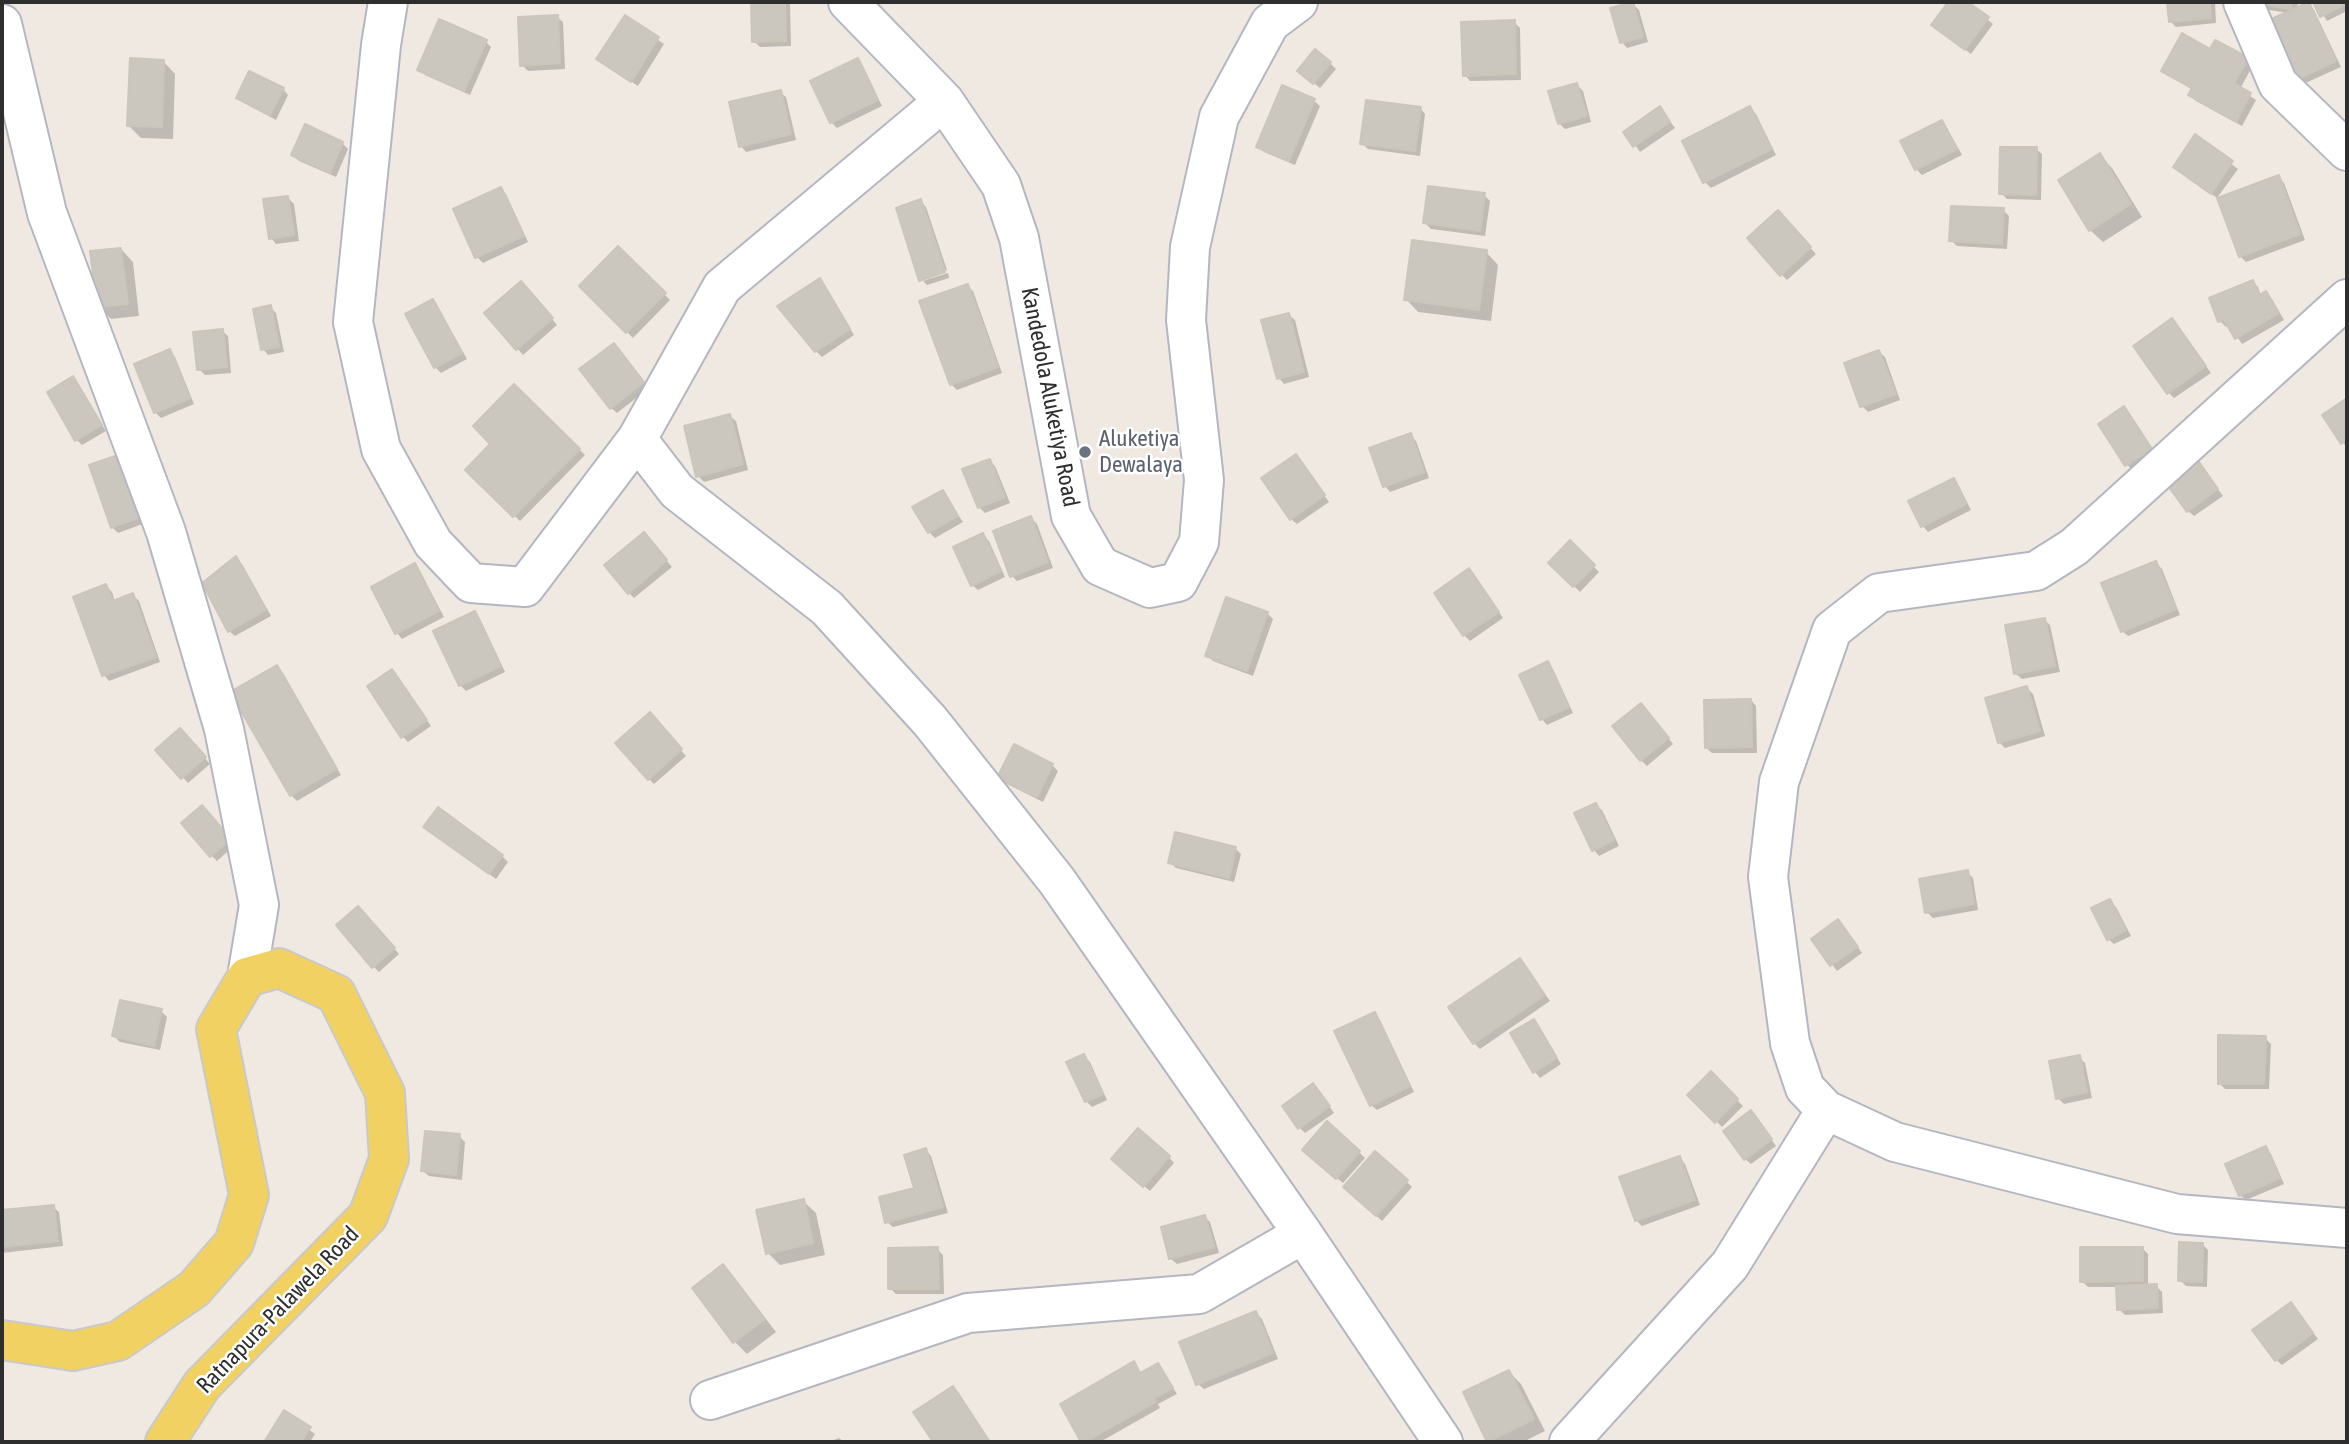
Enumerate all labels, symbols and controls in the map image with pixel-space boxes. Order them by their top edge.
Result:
street label: Kandedola Aluketiya Road [1015,285,1085,509]
place label: Aluketiya Dewalaya [1099,425,1183,479]
marker: Aluketiya Dewalaya [1077,444,1093,460]
street label: Ratnapura-Palawela Road [191,1221,365,1399]

